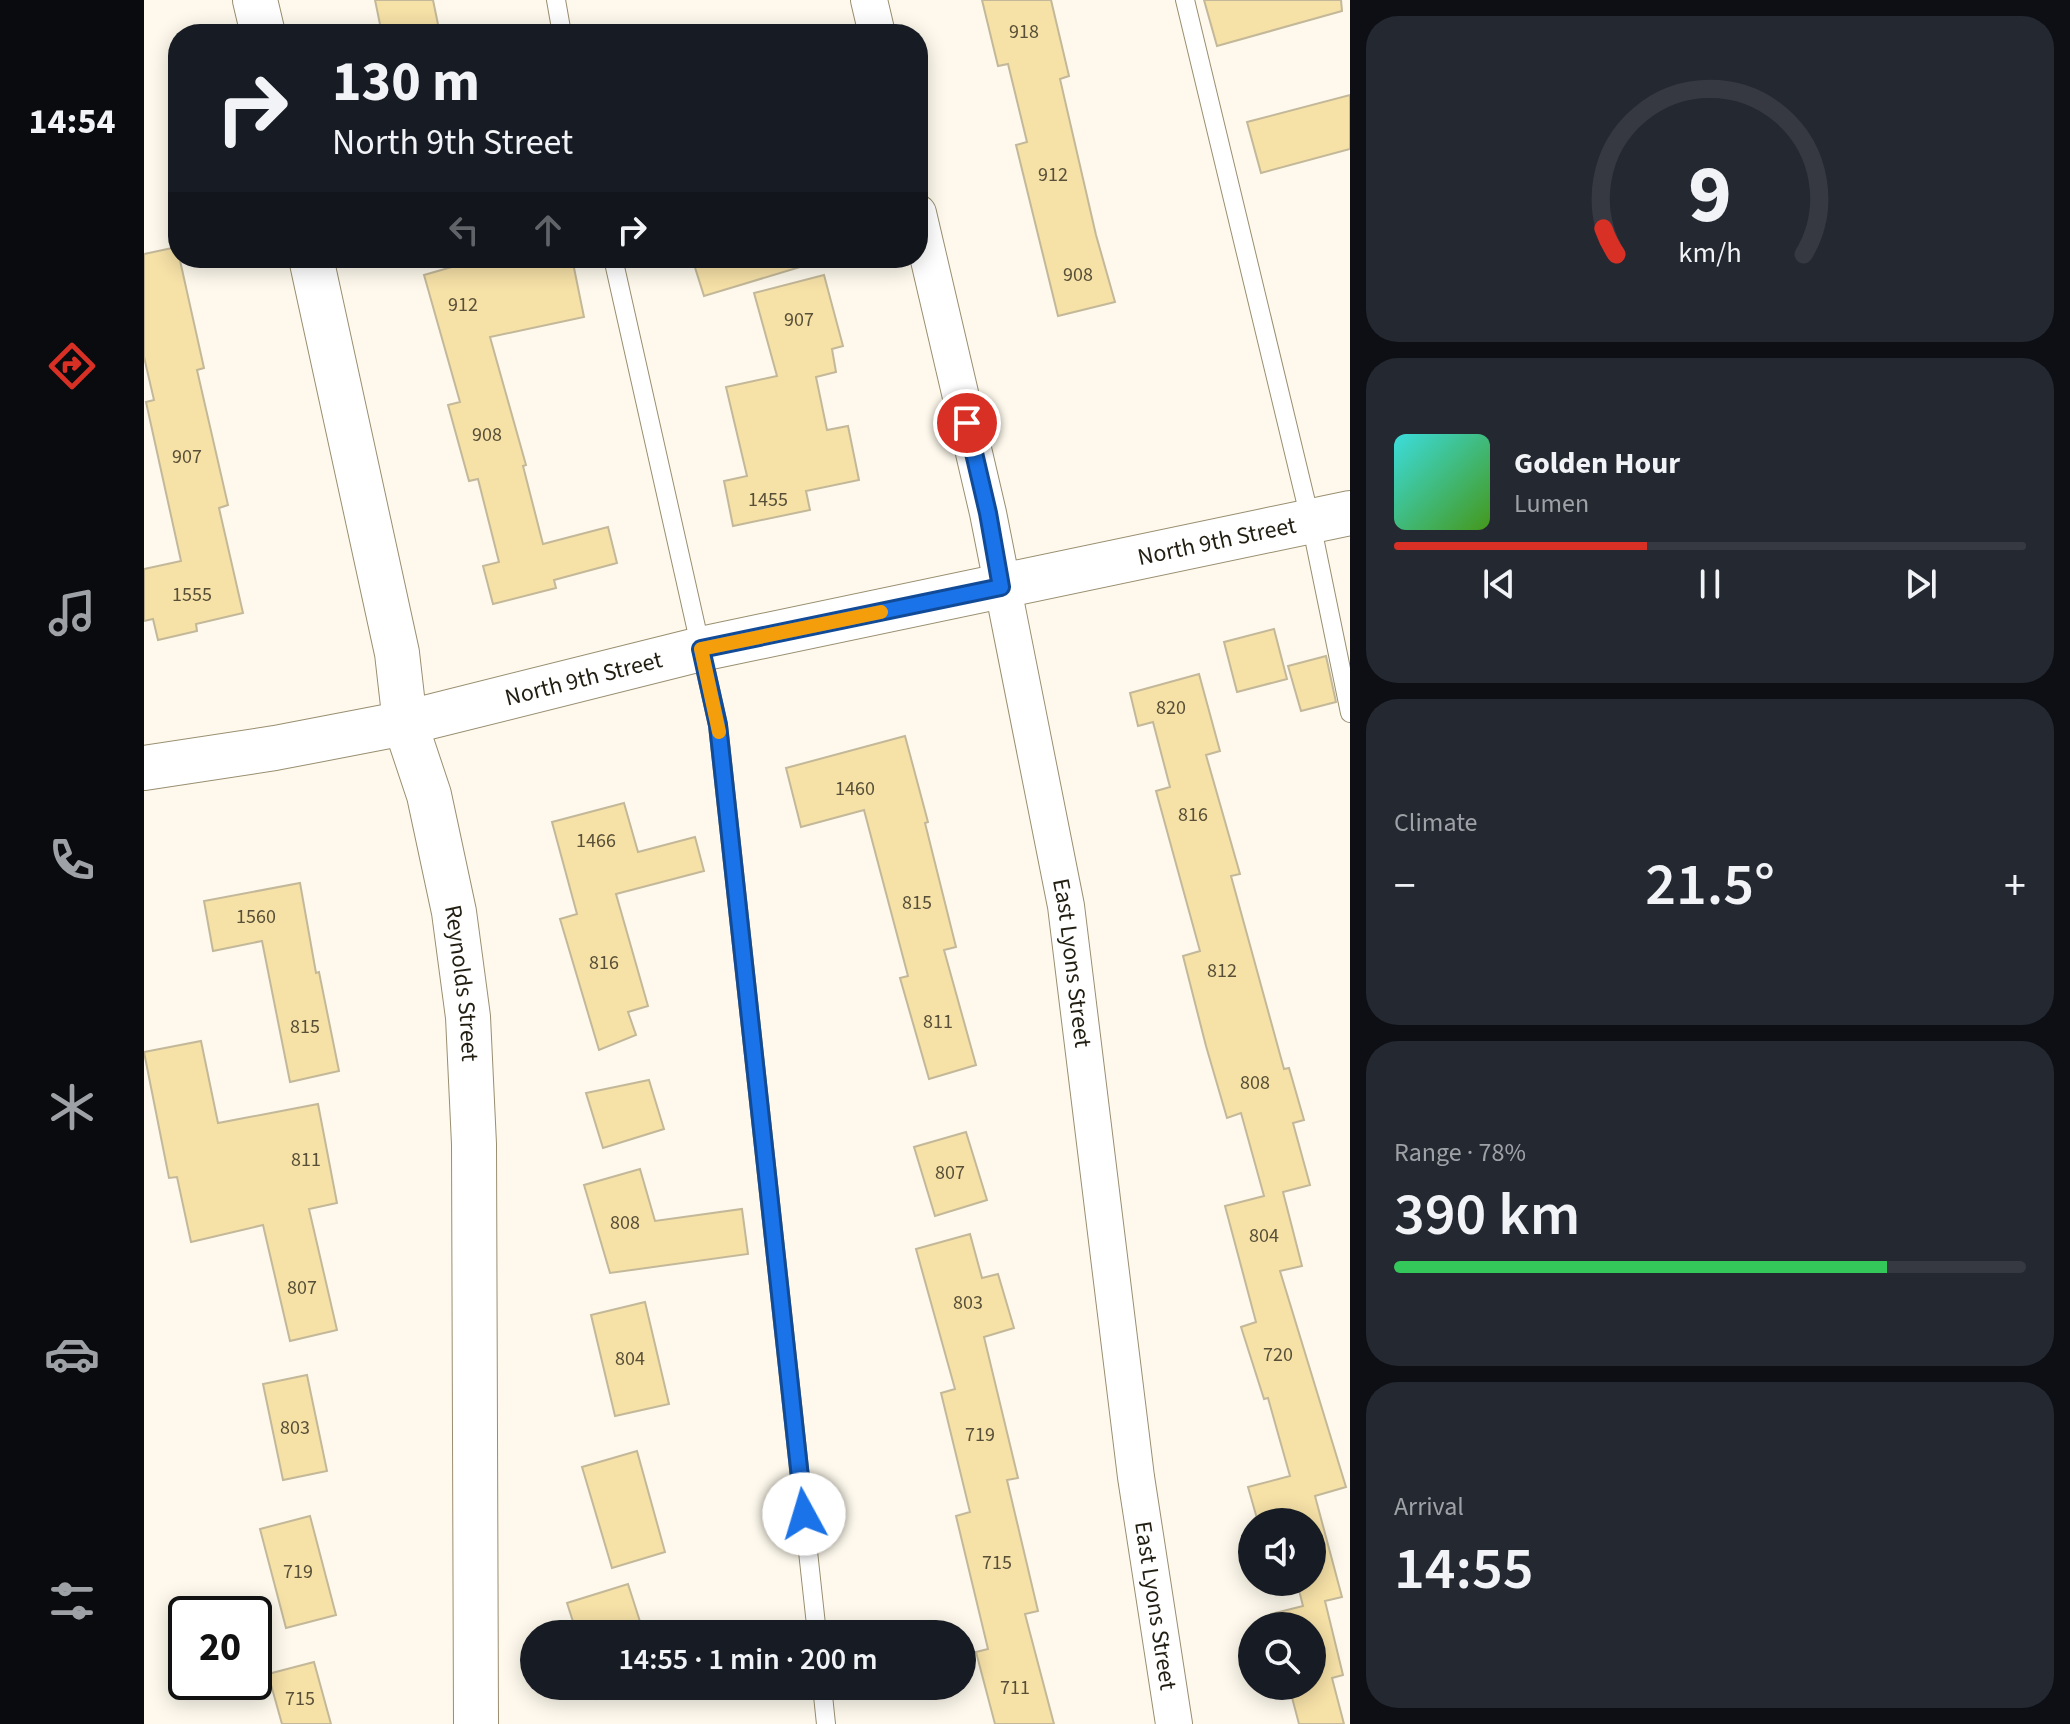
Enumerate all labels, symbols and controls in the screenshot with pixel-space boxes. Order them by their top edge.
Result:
house number: 918 [1009,18,1039,46]
text: 130 m [332,43,480,122]
icon: right [200,56,304,160]
text: 14:54 [29,96,115,147]
text: North 9th Street [332,117,573,168]
text: 9 [1688,135,1732,253]
house number: 912 [1038,161,1068,189]
icon: left [442,208,486,252]
icon: ahead [526,208,570,252]
icon: right [610,208,654,252]
text: km/h [1678,233,1742,273]
house number: 908 [1063,261,1093,289]
house number: 912 [448,291,478,319]
house number: 907 [784,306,814,334]
icon: directions [44,338,100,394]
pin [933,389,1001,457]
icon: arrive [945,401,989,445]
house number: 908 [472,421,502,449]
text: Golden Hour [1514,442,1680,485]
house number: 907 [172,443,202,471]
text: Lumen [1514,485,1589,522]
house number: 1455 [748,486,788,514]
street label: North 9th Street [1134,507,1299,575]
icon: previous [1477,562,1521,606]
icon: pause [1688,562,1732,606]
icon: next [1899,562,1943,606]
house number: 1555 [172,581,212,609]
icon: music [44,585,100,641]
street label: North 9th Street [501,642,666,715]
house number: 820 [1156,694,1186,722]
house number: 1460 [835,775,875,803]
house number: 816 [1178,801,1208,829]
text: Climate [1394,804,1478,841]
house number: 1466 [576,827,616,855]
icon: phone [44,832,100,888]
text: 21.5° [1645,843,1775,928]
text: − [1394,855,1416,918]
text: + [2004,855,2026,918]
street label: East Lyons Street [1043,875,1101,1050]
house number: 815 [902,889,932,917]
street label: Reynolds Street [435,902,488,1062]
house number: 1560 [236,903,276,931]
house number: 816 [589,949,619,977]
house number: 812 [1207,957,1237,985]
house number: 811 [923,1008,953,1036]
house number: 815 [290,1013,320,1041]
house number: 808 [1240,1069,1270,1097]
icon: climate [44,1079,100,1135]
text: Range · 78% [1394,1134,1526,1171]
house number: 811 [291,1146,321,1174]
house number: 807 [935,1159,965,1187]
text: 390 km [1394,1173,1580,1258]
house number: 808 [610,1209,640,1237]
house number: 804 [1249,1222,1279,1250]
house number: 807 [287,1274,317,1302]
house number: 803 [953,1289,983,1317]
icon: car [44,1326,100,1382]
house number: 720 [1263,1341,1293,1369]
house number: 804 [615,1345,645,1373]
house number: 803 [280,1414,310,1442]
house number: 719 [965,1421,995,1449]
position arrow [762,1472,846,1556]
text: Arrival [1394,1488,1464,1525]
map controls [1238,1508,1326,1700]
button: sound [1238,1508,1326,1596]
street label: East Lyons Street [1126,1519,1186,1692]
text: 14:55 [1394,1527,1534,1612]
house number: 715 [982,1549,1012,1577]
house number: 719 [283,1558,313,1586]
icon: filters [44,1573,100,1629]
speed limit sign: 20 [168,1596,272,1700]
button: search [1238,1612,1326,1700]
text: 14:55 · 1 min · 200 m [618,1638,878,1681]
house number: 711 [1000,1674,1030,1702]
house number: 715 [285,1685,315,1713]

